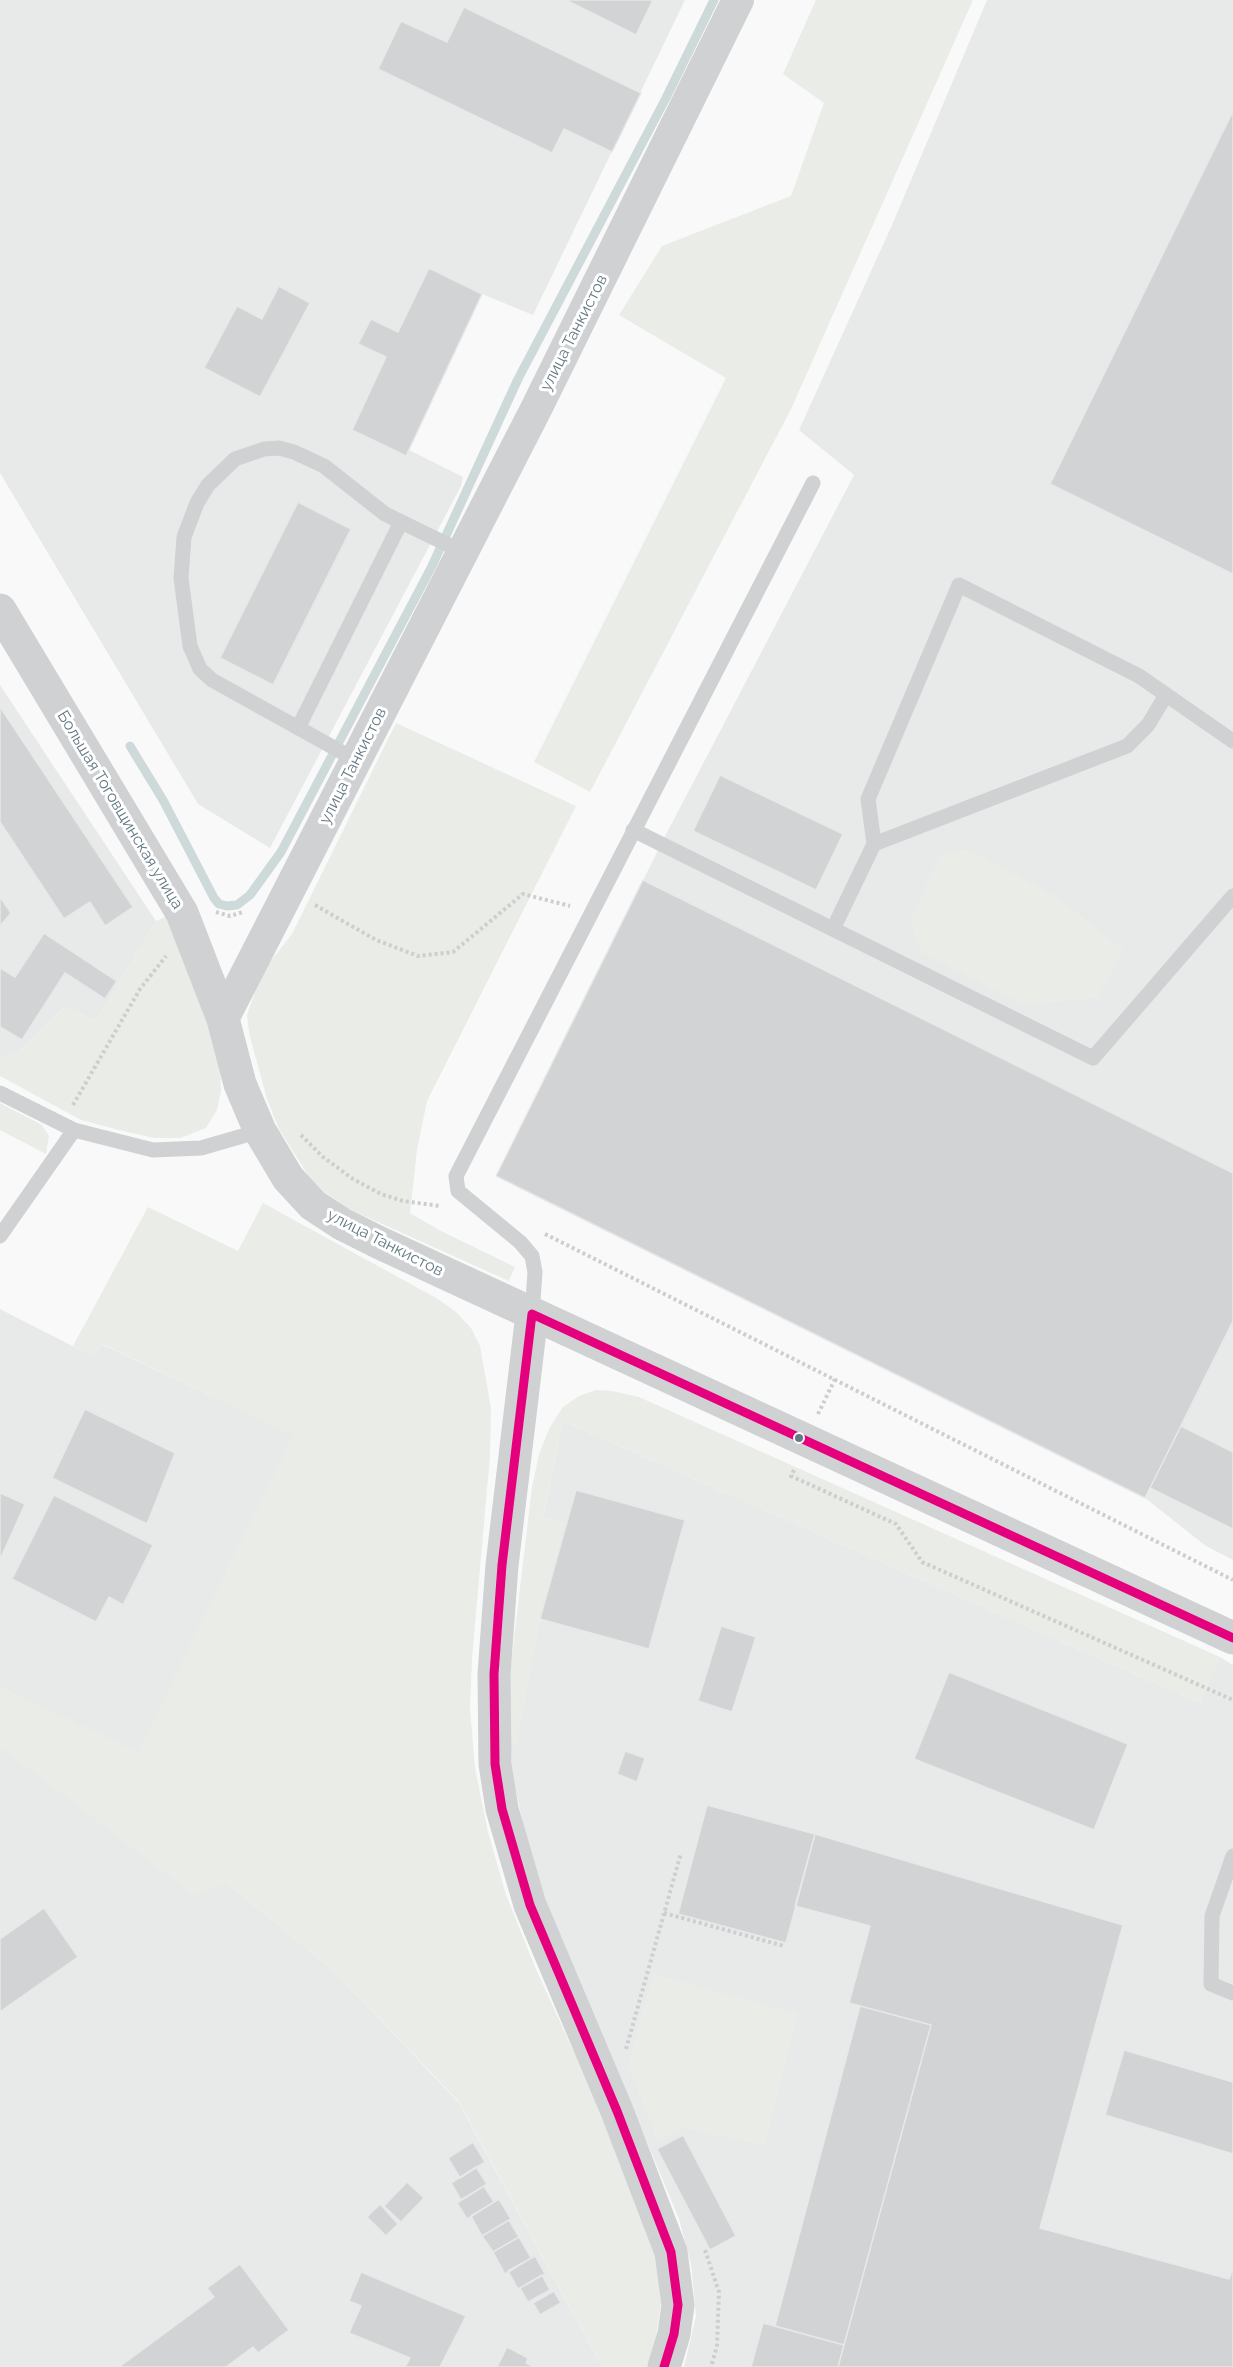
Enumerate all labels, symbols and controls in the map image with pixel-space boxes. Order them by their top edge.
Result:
street label: улица Танкистов [536,272,612,394]
street label: улица Танкистов [315,705,391,827]
street label: Большая Тоговщинская улица [53,707,187,913]
street label: улица Танкистов [324,1205,446,1281]
unlabelled marker [793,1432,805,1444]

